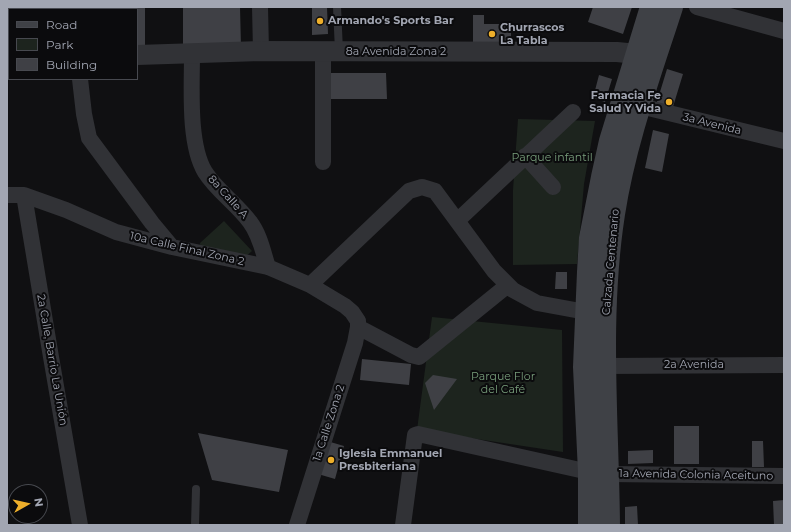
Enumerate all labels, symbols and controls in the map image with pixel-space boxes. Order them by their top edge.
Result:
legend [8,8,138,80]
place label: Armando's Sports Bar [328,14,454,28]
marker: Armando's Sports Bar [315,16,325,26]
text: Road [46,17,77,32]
place label: Churrascos La Tabla [500,21,564,47]
marker: Churrascos La Tabla [487,29,497,39]
text: Park [46,37,73,52]
street label: 8a Avenida Zona 2 [346,45,446,59]
text: Building [46,57,97,72]
place label: Farmacia Fe Salud Y Vida [589,89,661,115]
marker: Farmacia Fe Salud Y Vida [664,97,674,107]
street label: 3a Avenida [681,110,743,138]
park label: Parque infantil [511,151,593,165]
street label: 8a Calle A [205,173,251,221]
street label: Calzada Centenario [600,208,622,316]
street label: 10a Calle Final Zona 2 [129,229,245,269]
street label: 2a Calle, Barrio La Unión [34,293,70,427]
street label: 2a Avenida [664,358,724,372]
park label: Parque Flor del Café [471,370,535,396]
street label: 1a Calle Zona 2 [310,383,348,463]
place label: Iglesia Emmanuel Presbiteriana [339,447,442,473]
marker: Iglesia Emmanuel Presbiteriana [326,455,336,465]
street label: 1a Avenida Colonia Aceituno [619,467,773,483]
north arrow [8,484,48,524]
text: N [31,497,46,508]

